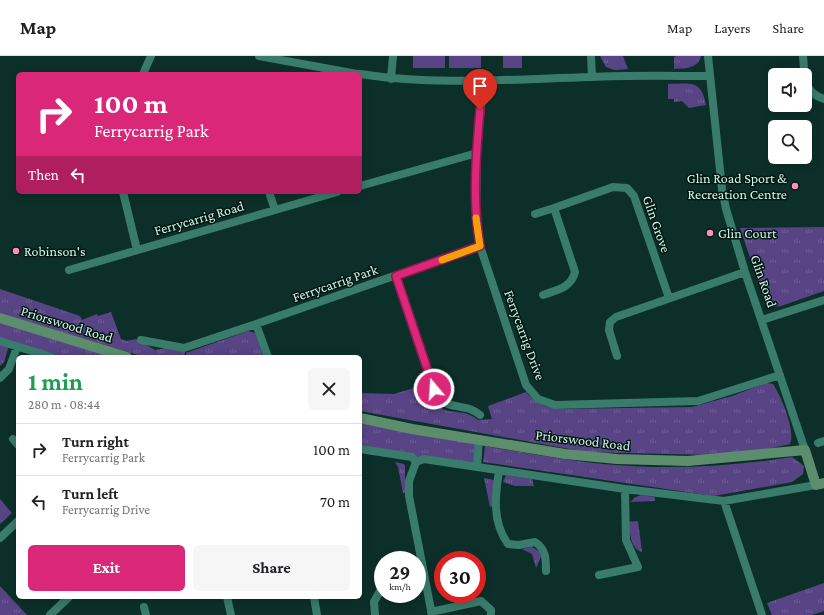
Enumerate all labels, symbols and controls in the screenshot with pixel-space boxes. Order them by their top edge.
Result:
text: Map [20,17,56,38]
text: Map [667,20,692,36]
text: Layers [714,20,751,36]
text: Share [773,20,804,36]
map controls [768,68,812,164]
button: sound [768,68,812,112]
pin [463,69,497,110]
icon: arrive [469,75,491,97]
icon: right [28,88,80,140]
text: 100 m [94,88,168,119]
button: search [768,120,812,164]
text: Ferrycarrig Park [94,121,209,141]
icon: left [67,164,89,186]
text: Then [28,167,59,183]
place label: Glin Road Sport & Recreation Centre [687,170,787,202]
marker: Glin Road Sport & Recreation Centre [790,181,800,191]
street label: Glin Grove [640,193,674,255]
street label: Ferrycarrig Road [152,197,246,238]
place label: Glin Court [718,225,777,241]
marker: Glin Court [705,228,715,238]
place label: Robinson's [24,243,86,259]
marker: Robinson's [11,246,21,256]
street label: Glin Road [748,253,781,310]
street label: Ferrycarrig Park [290,261,380,305]
street label: Ferrycarrig Drive [501,288,549,382]
street label: Priorswood Road [19,302,116,346]
text: 1 min [28,368,83,395]
button: close [308,368,350,410]
position arrow [413,368,455,410]
text: 280 m · 08:44 [28,397,100,412]
street label: Priorswood Road [535,426,632,454]
text: Turn right [62,434,129,450]
icon: right [28,439,50,461]
text: 100 m [313,442,350,458]
text: Ferrycarrig Park [62,450,145,465]
text: Turn left [62,486,118,502]
icon: left [28,491,50,513]
text: 70 m [320,494,350,510]
text: Ferrycarrig Drive [62,502,150,517]
button: Exit [28,545,185,591]
button: Share [193,545,350,591]
speed limit sign: 30 [434,551,486,603]
text: 29 [389,561,411,583]
text: km/h [389,581,411,592]

